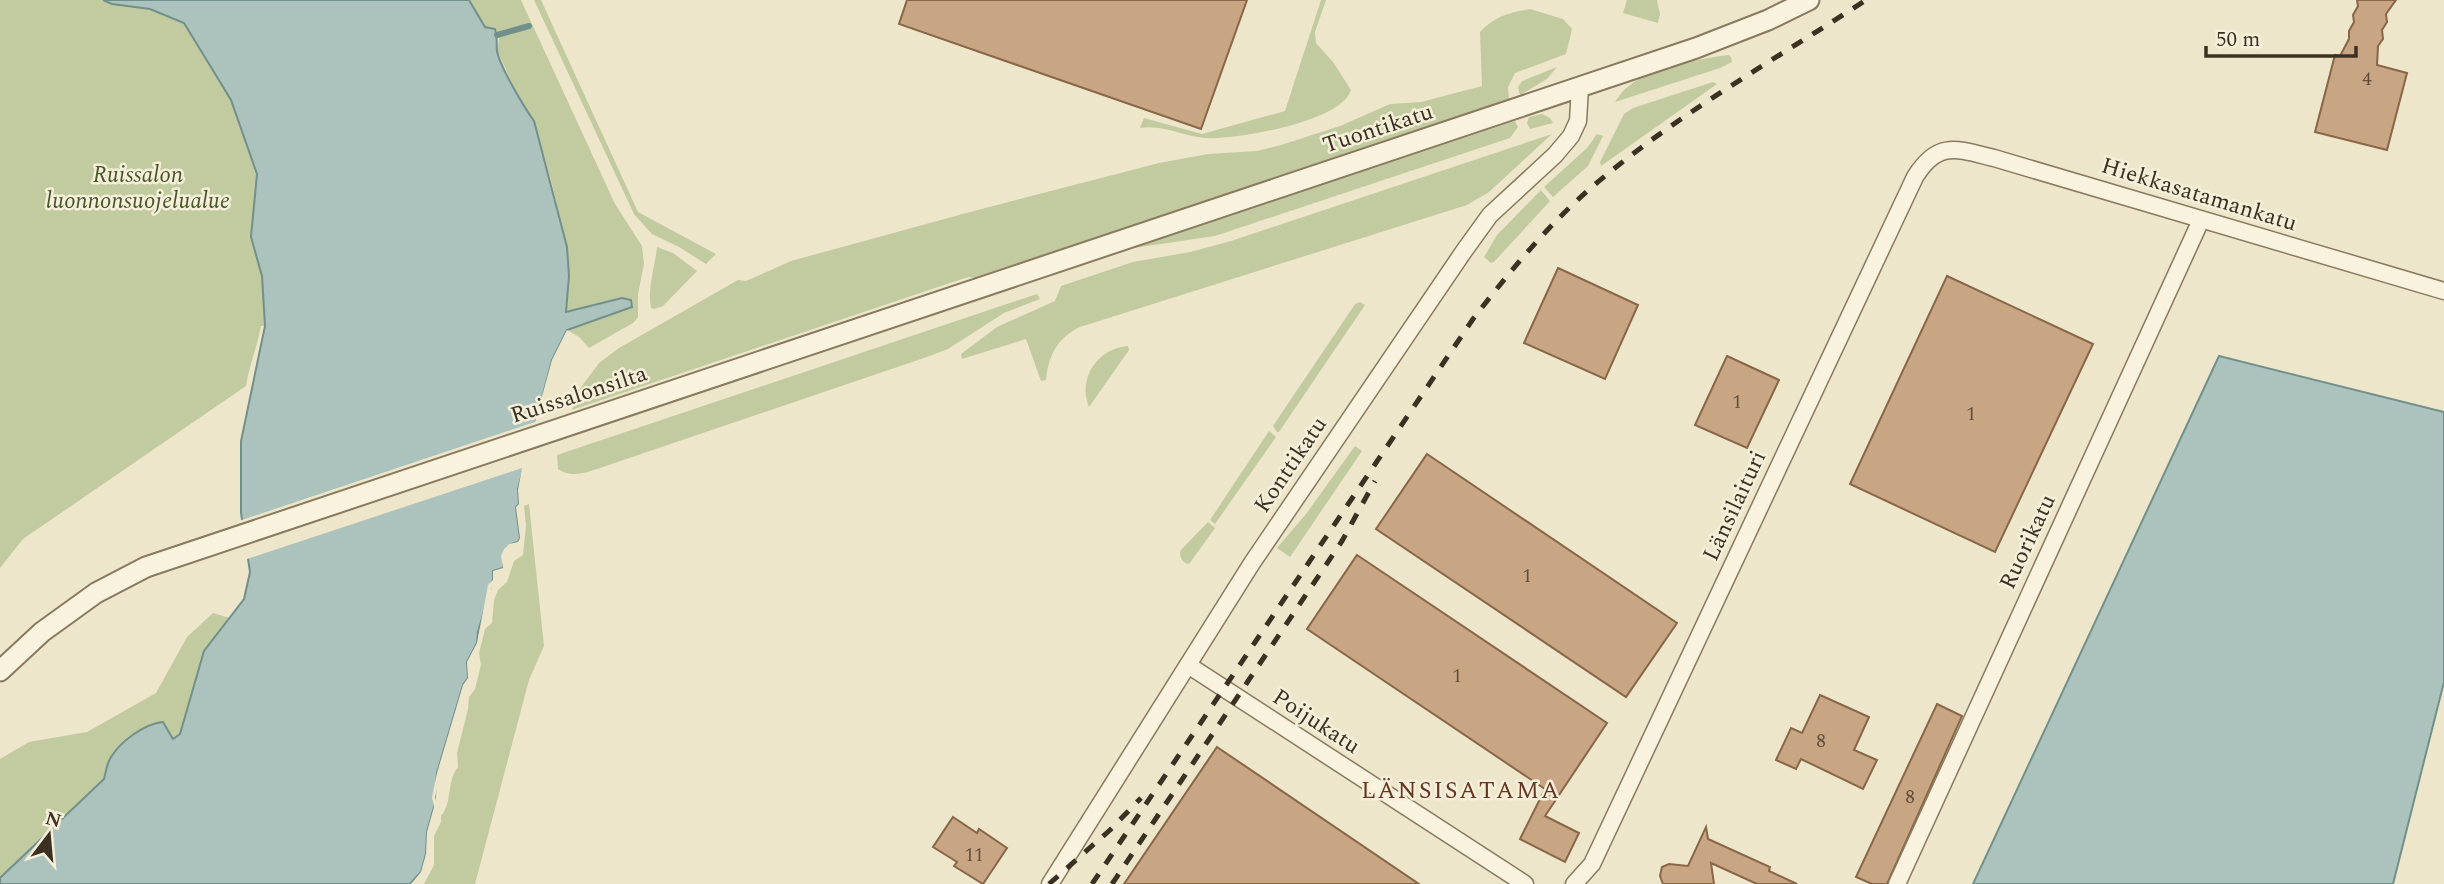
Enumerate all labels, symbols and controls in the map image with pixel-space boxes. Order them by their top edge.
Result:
scale bar [2206,14,2356,58]
text: 50 m [2216,24,2260,56]
house number: 4 [2362,65,2372,94]
street label: Tuontikatu [1318,95,1438,163]
street label: Hiekkasatamankatu [2097,149,2301,241]
park label: Ruissalon luonnonsuojelualue [46,158,230,219]
street label: Ruissalonsilta [506,356,652,434]
house number: 1 [1732,388,1742,417]
house number: 1 [1966,400,1976,429]
street label: Konttikatu [1246,409,1336,520]
street label: Länsilaituri [1694,445,1776,567]
street label: Ruorikatu [1991,488,2065,595]
house number: 1 [1522,562,1532,591]
house number: 1 [1452,662,1462,691]
street label: Poijukatu [1265,680,1367,764]
house number: 8 [1816,727,1826,756]
district label: LÄNSISATAMA [1361,773,1561,809]
house number: 8 [1905,783,1915,812]
north arrow [14,800,84,870]
text: N [42,804,65,836]
house number: 11 [964,841,984,870]

